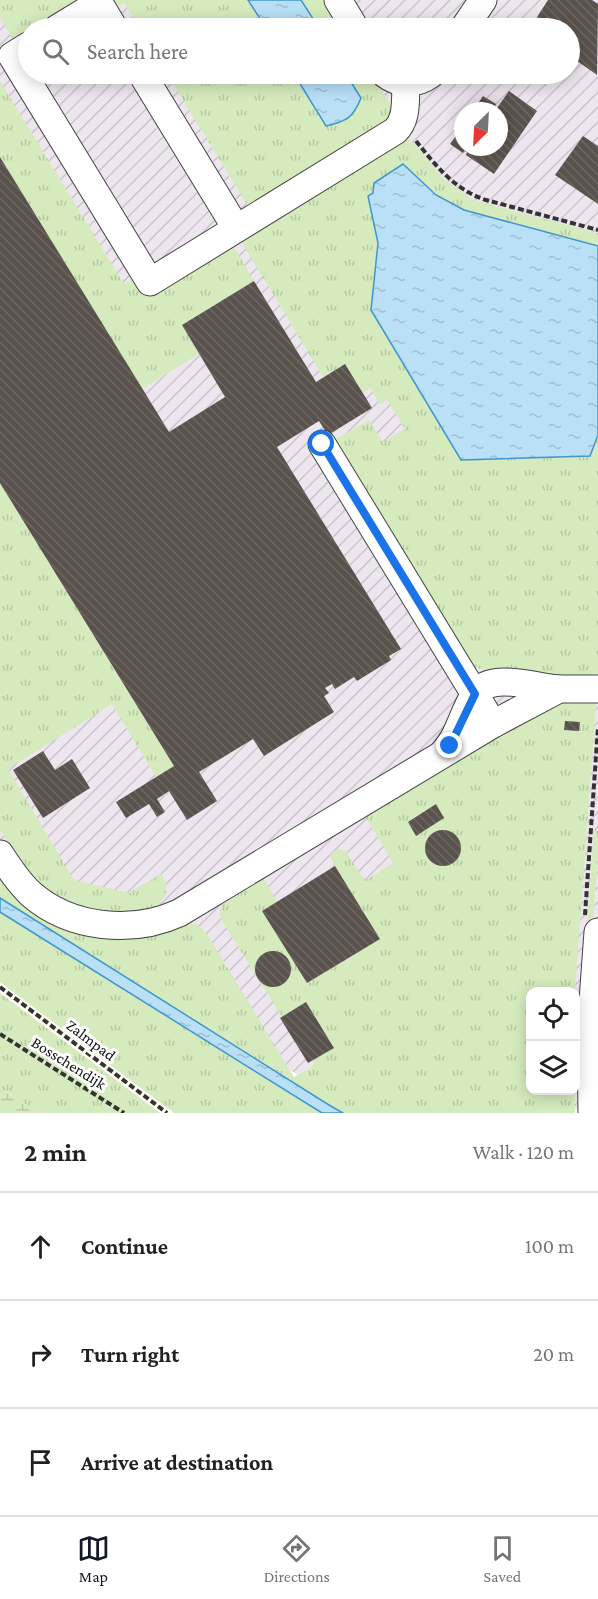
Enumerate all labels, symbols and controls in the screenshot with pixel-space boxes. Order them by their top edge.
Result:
search box [18,18,580,84]
icon: search [39,35,72,68]
text: Search here [87,39,188,64]
north arrow [454,102,508,156]
route start [308,430,334,456]
route end [436,732,462,758]
map controls [526,987,580,1095]
button: locate [526,987,580,1041]
street label: Zalmpad [63,1016,119,1065]
street label: Bosschendijk [28,1033,110,1094]
button: layers [526,1041,580,1095]
text: 2 min [24,1138,87,1167]
text: Walk · 120 m [473,1141,574,1163]
icon: ahead [24,1230,57,1263]
text: Continue [81,1234,168,1259]
text: 100 m [525,1235,574,1257]
icon: right [24,1338,57,1371]
text: Turn right [81,1342,179,1367]
text: 20 m [533,1343,574,1365]
icon: arrive [24,1446,57,1479]
text: Arrive at destination [81,1450,273,1475]
tab: Map [77,1532,110,1585]
tab: Directions [264,1532,330,1585]
tab: Saved [484,1532,521,1585]

